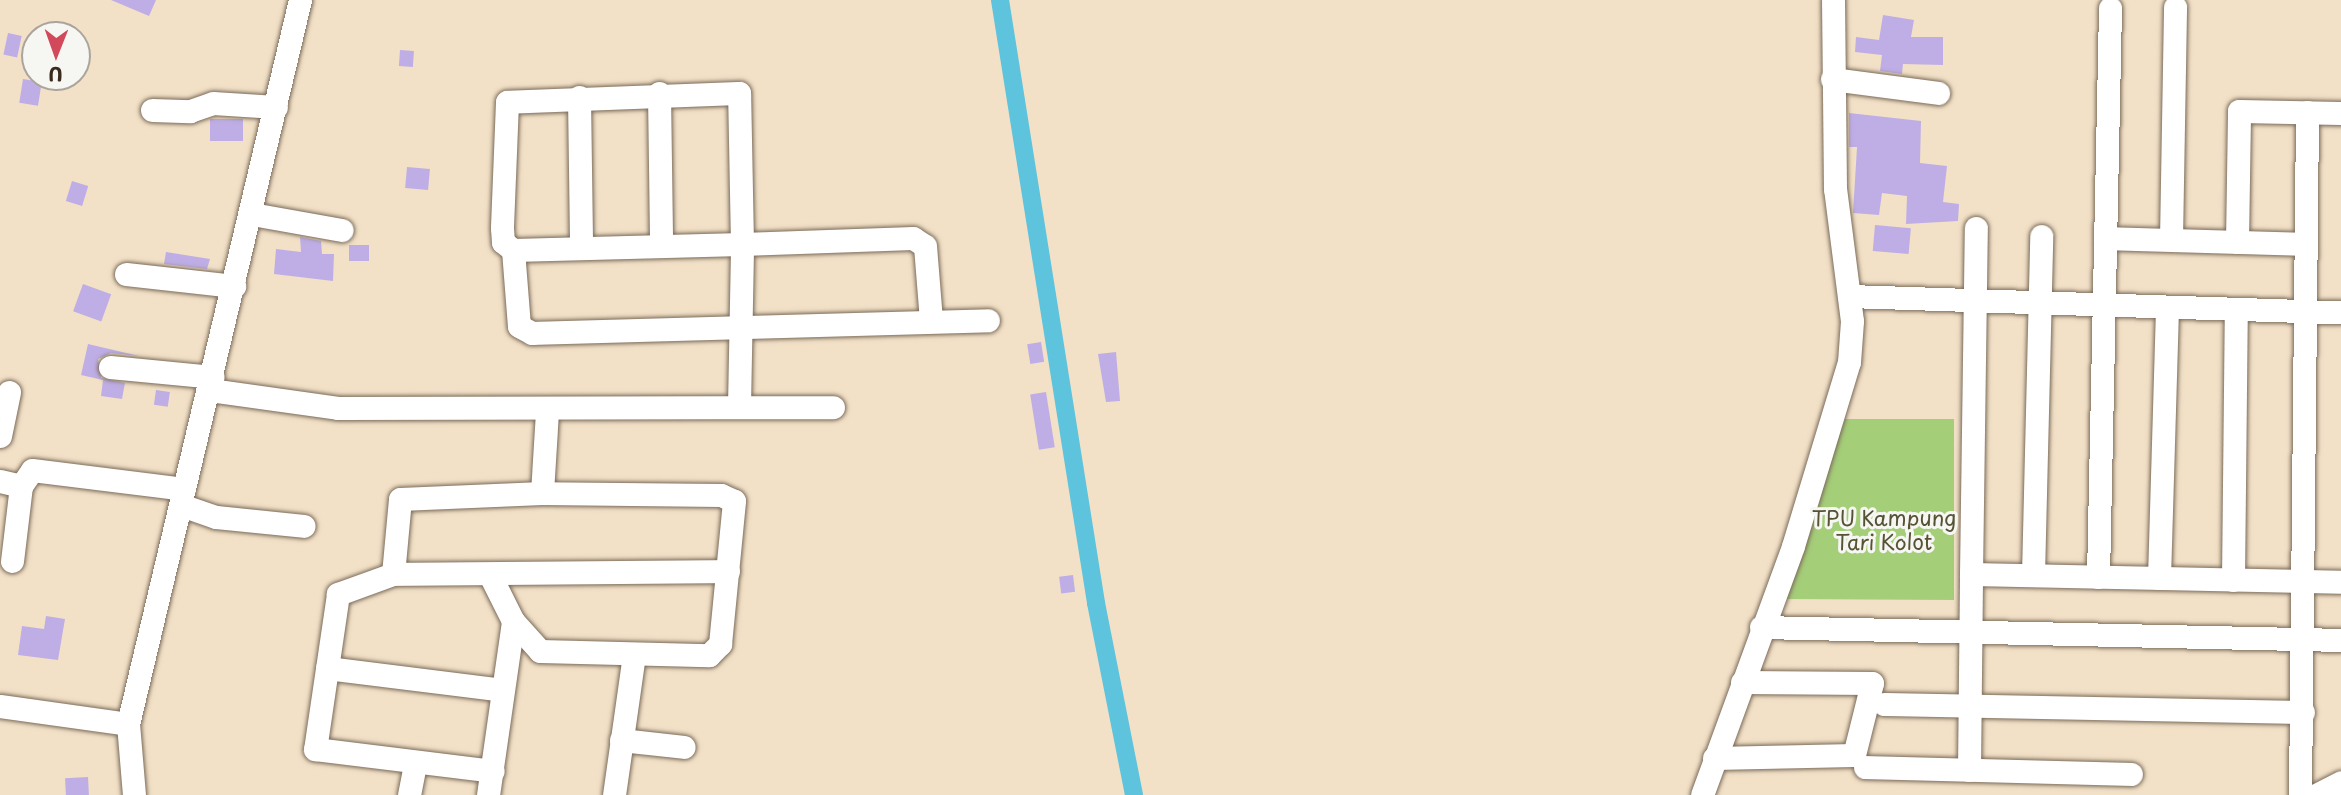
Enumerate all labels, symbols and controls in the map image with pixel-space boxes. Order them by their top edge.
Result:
north arrow [21,21,91,91]
text: U [48,61,63,89]
park label: TPU Kampung Tari Kolot [1811,504,1957,554]

